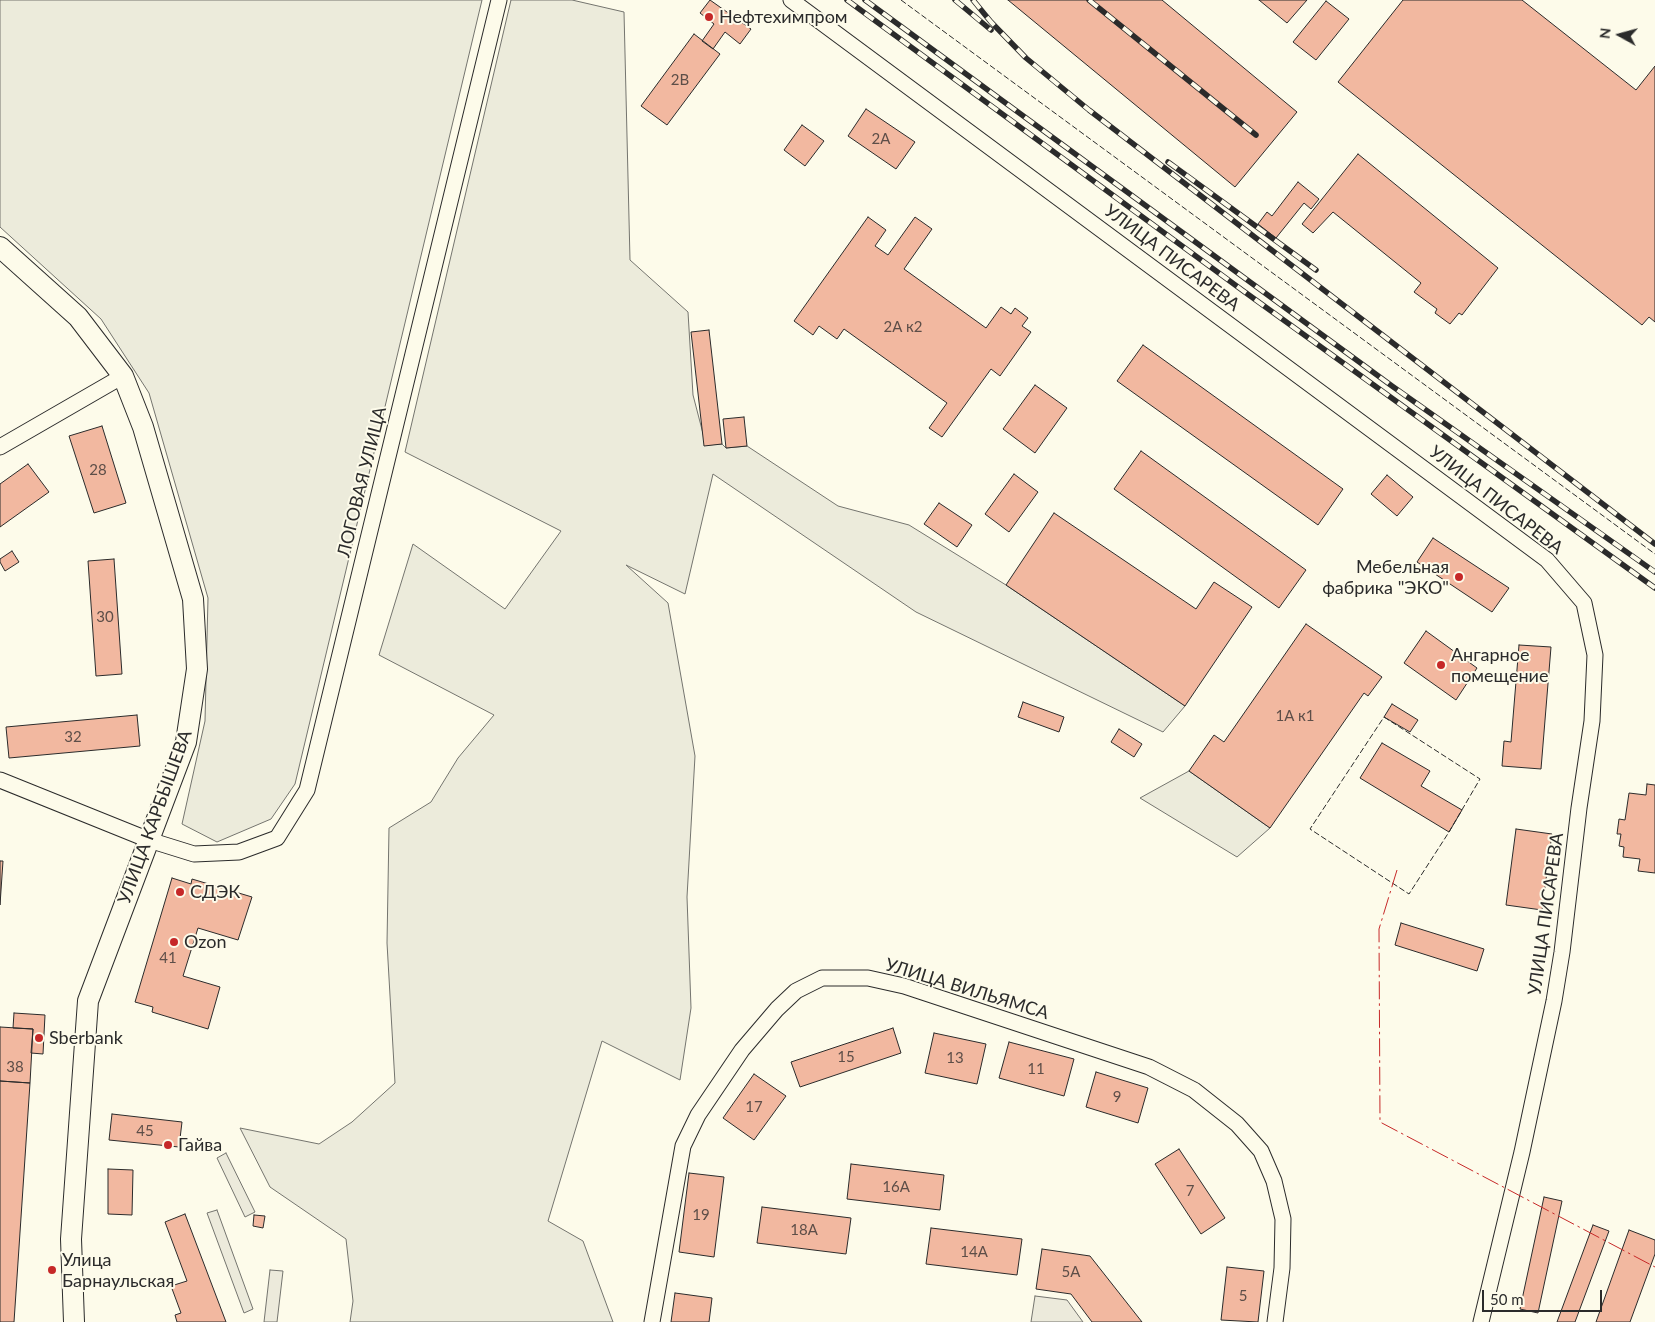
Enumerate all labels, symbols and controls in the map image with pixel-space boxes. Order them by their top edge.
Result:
place label: Нефтехимпром [719,6,848,28]
north arrow [1595,10,1645,60]
marker: Нефтехимпром [703,11,715,23]
text: N [1596,27,1614,40]
house number: 2В [671,71,689,89]
house number: 2А [872,130,890,148]
street label: УЛИЦА ПИСАРЕВА [1100,200,1244,316]
house number: 2А к2 [883,318,923,336]
street label: ЛОГОВАЯ УЛИЦА [333,405,391,559]
street label: УЛИЦА ПИСАРЕВА [1425,441,1567,559]
house number: 28 [89,461,107,479]
place label: Мебельная фабрика "ЭКО" [1322,556,1449,598]
marker: Мебельная фабрика "ЭКО" [1453,571,1465,583]
house number: 30 [96,608,114,626]
place label: Ангарное помещение [1451,644,1548,686]
marker: Ангарное помещение [1435,659,1447,671]
house number: 1А к1 [1275,707,1315,725]
street label: УЛИЦА КАРБЫШЕВА [113,727,197,907]
house number: 32 [64,728,82,746]
street label: УЛИЦА ПИСАРЕВА [1524,831,1568,997]
place label: СДЭК [190,881,240,903]
marker: СДЭК [174,886,186,898]
place label: Ozon [184,931,226,953]
marker: Ozon [168,936,180,948]
house number: 41 [159,949,177,967]
street label: УЛИЦА ВИЛЬЯМСА [883,954,1051,1024]
place label: Sberbank [49,1027,123,1049]
marker: Sberbank [33,1032,45,1044]
house number: 15 [837,1048,855,1066]
house number: 13 [946,1049,964,1067]
house number: 38 [6,1058,24,1076]
house number: 11 [1027,1060,1045,1078]
house number: 9 [1113,1088,1121,1106]
house number: 17 [745,1098,763,1116]
house number: 45 [136,1122,154,1140]
place label: Гайва [178,1134,222,1156]
marker: Гайва [162,1139,174,1151]
house number: 16А [882,1178,910,1196]
house number: 7 [1186,1182,1194,1200]
house number: 19 [692,1206,710,1224]
house number: 18А [790,1221,818,1239]
house number: 14А [960,1243,988,1261]
place label: Улица Барнаульская [62,1249,174,1292]
house number: 5А [1062,1263,1080,1281]
marker: Улица Барнаульская [46,1264,58,1276]
scale bar [1485,1280,1605,1312]
house number: 5 [1239,1287,1247,1305]
text: 50 m [1490,1290,1524,1308]

